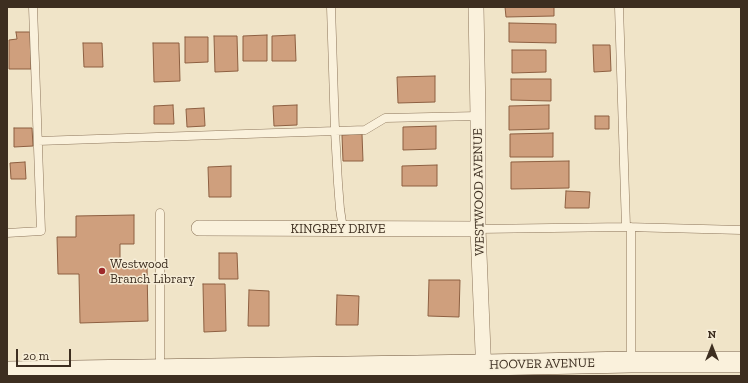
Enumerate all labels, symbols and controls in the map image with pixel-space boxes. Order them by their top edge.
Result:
street label: WESTWOOD AVENUE [470,128,488,256]
street label: KINGREY DRIVE [291,221,385,237]
place label: Westwood Branch Library [110,256,195,287]
marker: Westwood Branch Library [97,266,107,276]
north arrow [692,327,732,367]
text: N [708,328,716,341]
scale bar [18,341,73,367]
text: 20 m [23,349,49,363]
street label: HOOVER AVENUE [489,355,595,373]

